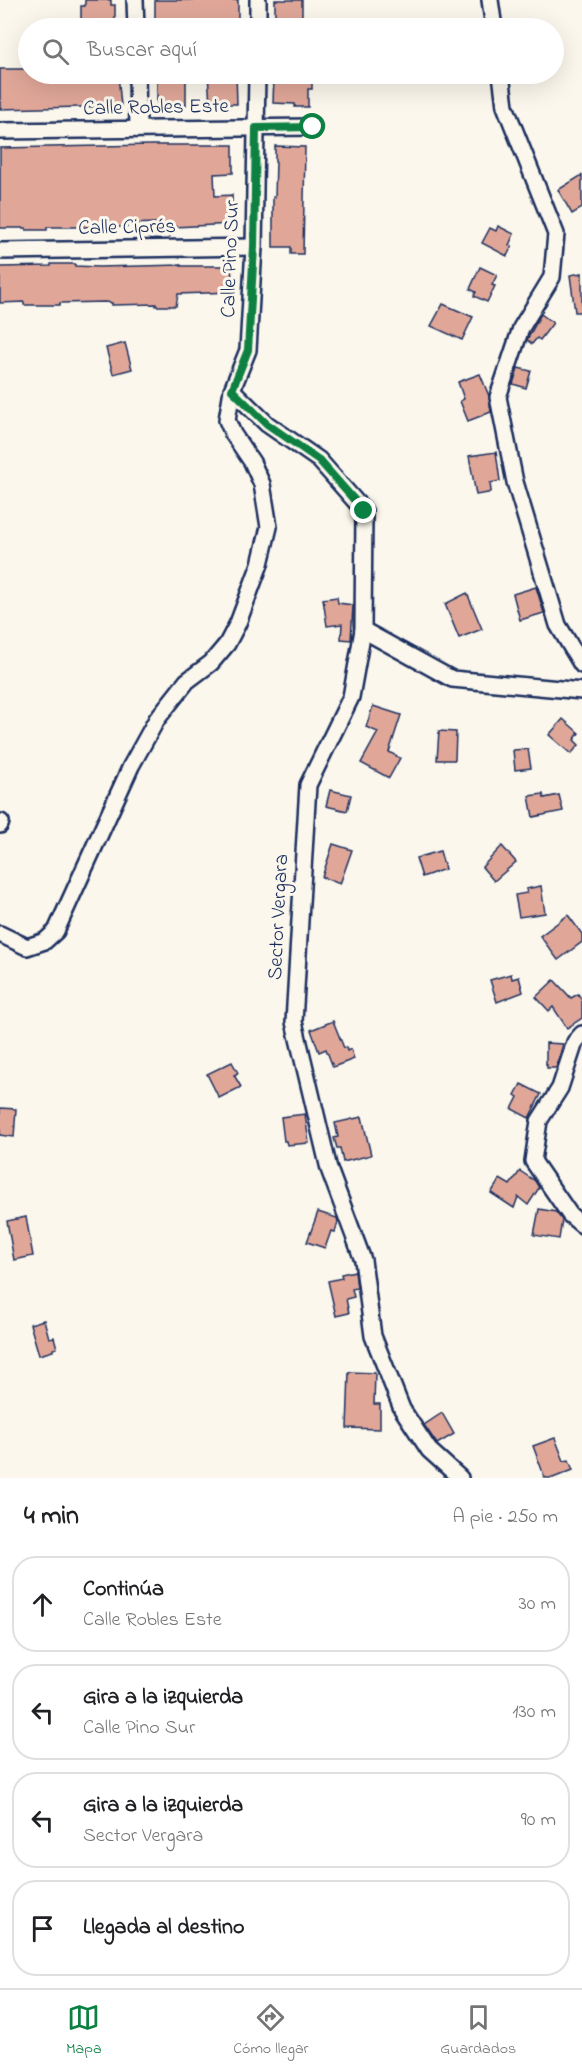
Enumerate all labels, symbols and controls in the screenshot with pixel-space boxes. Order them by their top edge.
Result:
search box [18,18,564,84]
icon: search [39,35,72,68]
text: Buscar aquí [87,35,197,67]
street label: Calle Robles Este [83,92,230,124]
route start [299,113,325,139]
street label: Calle Pino Sur [214,199,248,318]
street label: Calle Ciprés [78,212,176,244]
route end [350,497,376,523]
street label: Sector Vergara [261,853,299,981]
text: 4 min [24,1498,79,1536]
text: A pie · 250 m [452,1503,558,1532]
text: Continúa [83,1574,164,1606]
icon: ahead [26,1588,59,1621]
text: 30 m [519,1590,556,1619]
text: Calle Robles Este [83,1606,222,1635]
text: Gira a la izquierda [83,1682,243,1714]
icon: left [26,1696,59,1729]
text: 130 m [512,1698,556,1727]
text: Calle Pino Sur [83,1714,195,1743]
text: Gira a la izquierda [83,1790,243,1822]
icon: left [26,1804,59,1837]
text: 90 m [521,1806,556,1835]
text: Sector Vergara [83,1822,203,1851]
icon: arrive [26,1912,59,1945]
text: Llegada al destino [83,1912,244,1944]
tab: Mapa [66,2001,102,2061]
tab: Cómo llegar [233,2001,309,2061]
tab: Guardados [440,2001,516,2061]

